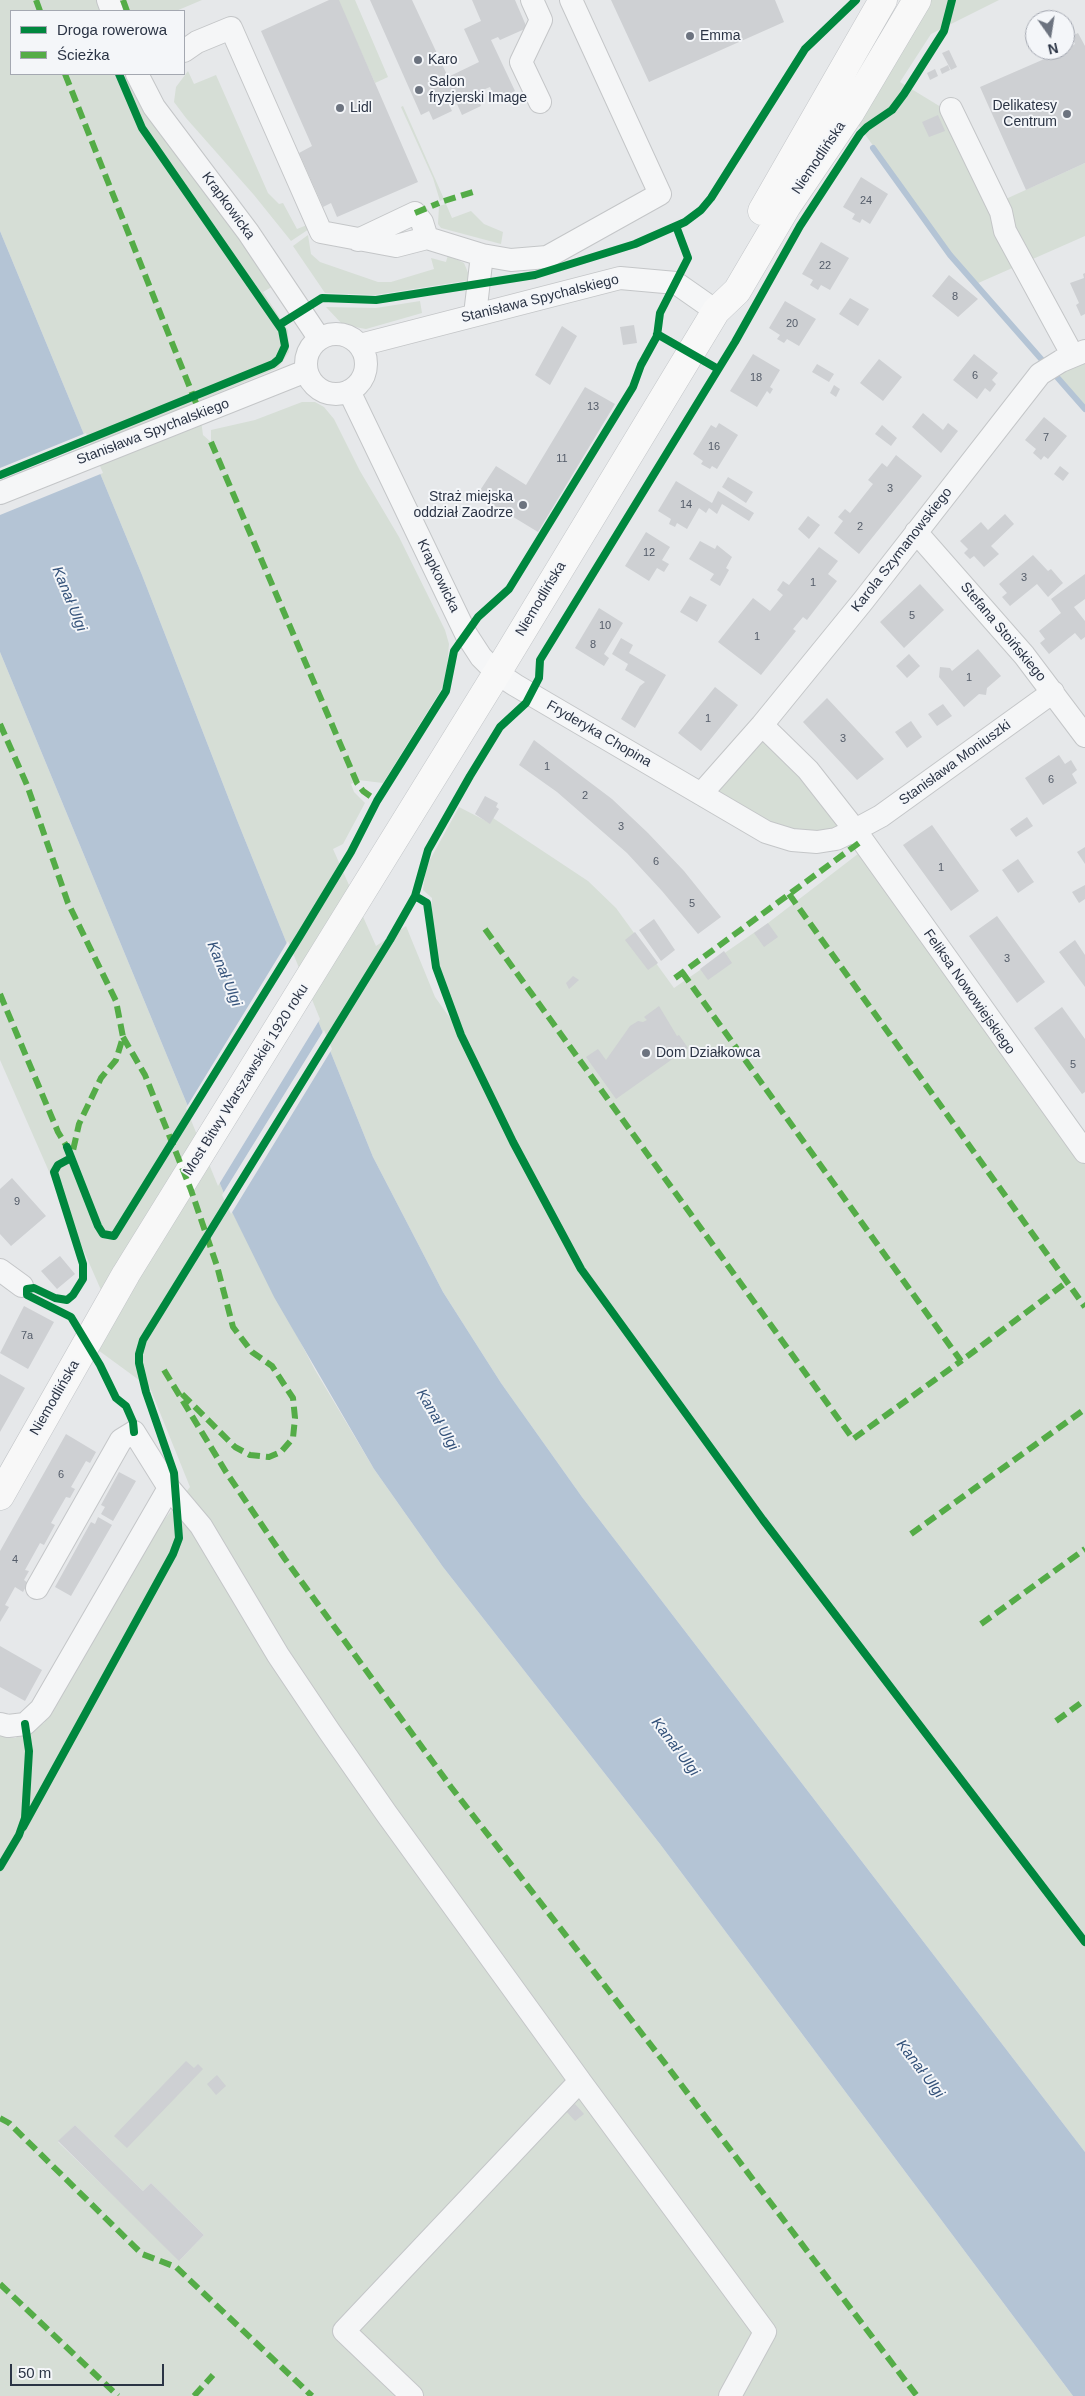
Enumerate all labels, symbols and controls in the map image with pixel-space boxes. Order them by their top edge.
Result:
legend [10,10,185,75]
north arrow [1025,10,1075,60]
text: Droga rowerowa [57,21,167,38]
place label: Emma [700,28,740,44]
marker: Emma [684,30,696,42]
text: N [1046,40,1060,58]
text: Ścieżka [57,46,110,63]
place label: Karo [428,52,458,68]
marker: Karo [412,54,424,66]
place label: Salon fryzjerski Image [429,74,527,106]
marker: Salon fryzjerski Image [413,84,425,96]
place label: Delikatesy Centrum [992,98,1057,130]
place label: Lidl [350,100,372,116]
marker: Lidl [334,102,346,114]
marker: Delikatesy Centrum [1061,108,1073,120]
street label: Niemodlińska [789,118,849,198]
street label: Krapkowicka [198,169,258,243]
house number: 24 [860,194,872,208]
house number: 22 [819,259,831,273]
street label: Stanisława Spychalskiego [459,271,621,327]
house number: 8 [952,290,958,304]
house number: 20 [786,317,798,331]
house number: 6 [972,369,978,383]
house number: 18 [750,371,762,385]
street label: Stanisława Spychalskiego [74,395,232,469]
house number: 13 [587,400,599,414]
house number: 7 [1043,431,1049,445]
house number: 16 [708,440,720,454]
house number: 11 [556,452,568,466]
house number: 3 [887,482,893,496]
street label: Karola Szymanowskiego [848,484,956,616]
place label: Straż miejska oddział Zaodrze [413,489,513,522]
house number: 14 [680,498,692,512]
marker: Straż miejska oddział Zaodrze [517,499,529,511]
house number: 2 [857,520,863,534]
street label: Krapkowicka [413,537,463,615]
house number: 12 [643,546,655,560]
street label: Niemodlińska [512,559,570,639]
water label: Kanał Ulgi [48,564,90,634]
house number: 3 [1021,571,1027,585]
house number: 1 [810,576,816,590]
street label: Stefana Stoińskiego [957,579,1049,685]
house number: 5 [909,609,915,623]
house number: 10 [599,619,611,633]
house number: 1 [754,630,760,644]
house number: 8 [590,638,596,652]
house number: 1 [966,671,972,685]
street label: Fryderyka Chopina [544,697,654,771]
house number: 1 [705,712,711,726]
street label: Stanisława Moniuszki [896,717,1014,809]
house number: 3 [840,732,846,746]
house number: 1 [544,760,550,774]
house number: 6 [1048,773,1054,787]
house number: 2 [582,789,588,803]
house number: 3 [618,820,624,834]
house number: 6 [653,855,659,869]
house number: 1 [938,861,944,875]
house number: 5 [689,897,695,911]
street label: Feliksa Nowowiejskiego [919,926,1019,1058]
water label: Kanał Ulgi [203,939,245,1009]
house number: 3 [1004,952,1010,966]
street label: Most Bitwy Warszawskiej 1920 roku [180,981,312,1179]
place label: Dom Działkowca [656,1045,760,1061]
marker: Dom Działkowca [640,1047,652,1059]
house number: 5 [1070,1058,1076,1072]
house number: 9 [14,1195,20,1209]
house number: 7a [21,1329,33,1343]
street label: Niemodlińska [27,1357,83,1439]
water label: Kanał Ulgi [412,1386,462,1454]
house number: 6 [58,1468,64,1482]
house number: 4 [12,1553,18,1567]
water label: Kanał Ulgi [647,1714,703,1780]
water label: Kanał Ulgi [892,2036,948,2102]
scale bar [12,2354,166,2386]
text: 50 m [18,2364,51,2381]

